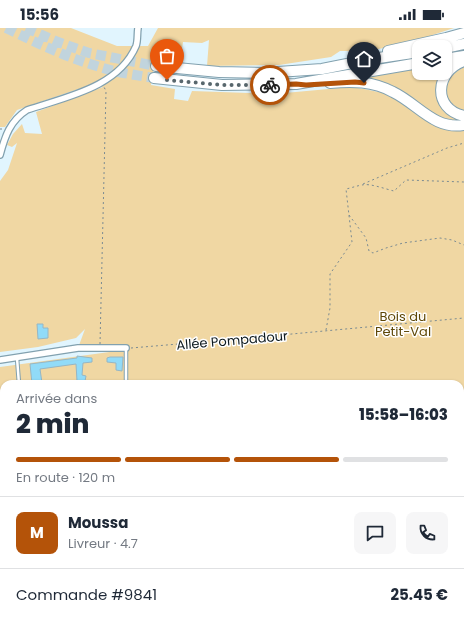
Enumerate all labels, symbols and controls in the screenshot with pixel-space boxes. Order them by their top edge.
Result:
text: 15:56 [20,4,59,25]
pin [150,39,184,80]
map controls [412,40,452,80]
button: layers [412,40,452,80]
pin [347,42,381,83]
icon: bag [156,45,178,67]
icon: home [353,48,375,70]
courier [250,65,290,105]
icon: bike [259,74,281,96]
park label: Bois du Petit-Val [375,307,431,341]
street label: Allée Pompadour [176,326,289,355]
text: Arrivée dans [16,389,97,408]
text: 15:58–16:03 [359,404,448,425]
text: 2 min [16,406,89,442]
text: En route · 120 m [16,468,115,487]
text: Moussa [68,512,128,533]
button: chat [354,512,396,554]
button: phone [406,512,448,554]
text: M [30,522,44,543]
text: Livreur · 4.7 [68,534,138,553]
text: Commande #9841 [16,584,157,605]
text: 25.45 € [390,584,448,605]

